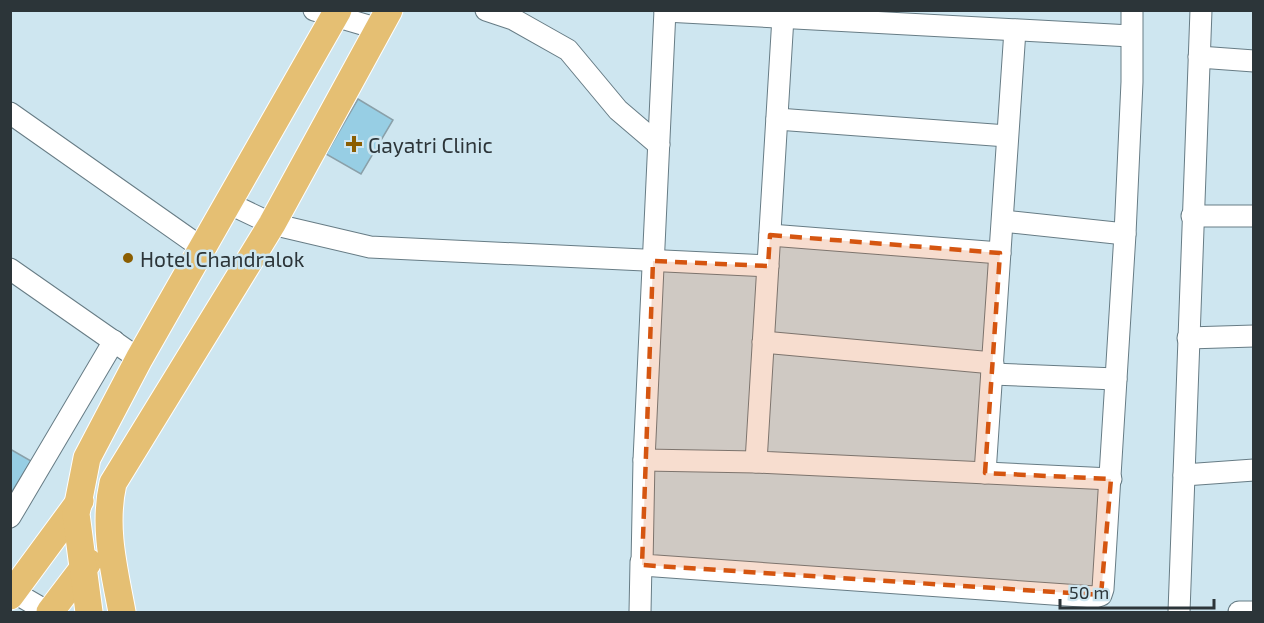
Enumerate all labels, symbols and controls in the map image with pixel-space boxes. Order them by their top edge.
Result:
place label: Gayatri Clinic [368,132,493,157]
marker: Gayatri Clinic [345,135,363,153]
place label: Hotel Chandralok [140,246,305,271]
marker: Hotel Chandralok [121,251,135,265]
scale bar [1060,572,1214,610]
text: 50 m [1069,581,1109,603]

